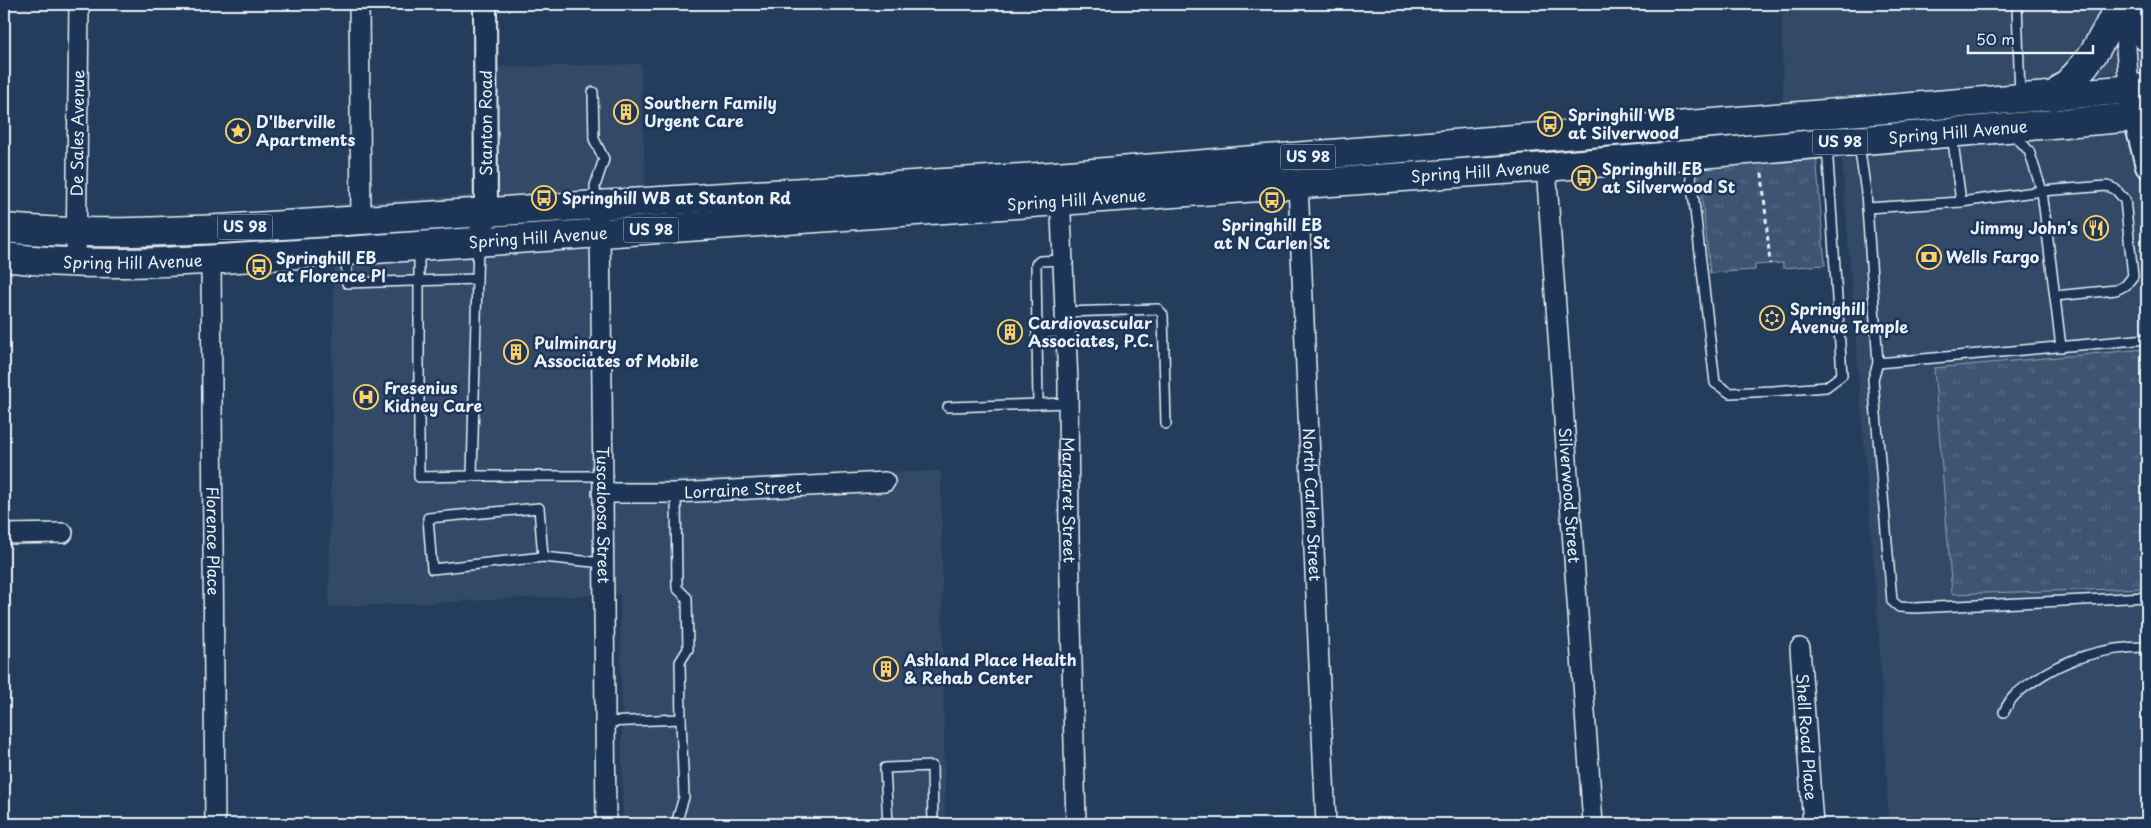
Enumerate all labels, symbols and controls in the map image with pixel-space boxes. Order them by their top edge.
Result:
scale bar [1968,22,2094,54]
text: 50 m [1976,27,2015,50]
street label: De Sales Avenue [64,69,89,197]
street label: Stanton Road [473,70,497,176]
place label: Southern Family Urgent Care [644,90,777,132]
building icon: Southern Family Urgent Care [613,99,639,125]
place label: Springhill WB at Silverwood [1568,102,1679,144]
place label: D'Iberville Apartments [256,109,355,151]
bus stop icon: Springhill WB at Silverwood [1537,111,1563,137]
street label: Spring Hill Avenue [1888,113,2029,149]
place icon: D'Iberville Apartments [225,118,251,144]
road number: US 98 [1812,130,1868,154]
road number: US 98 [1280,144,1336,170]
street label: Spring Hill Avenue [1410,154,1551,187]
place label: Springhill EB at Silverwood St [1602,156,1736,198]
bus stop icon: Springhill EB at Silverwood St [1571,165,1597,191]
street label: Spring Hill Avenue [1006,182,1147,216]
bus stop icon: Springhill WB at Stanton Rd [531,185,557,211]
place label: Springhill WB at Stanton Rd [562,185,791,209]
bus stop icon: Springhill EB at N Carlen St [1259,187,1285,213]
place label: Springhill EB at N Carlen St [1214,212,1331,254]
road number: US 98 [218,214,272,240]
place label: Jimmy John's [1970,215,2078,239]
restaurant icon: Jimmy John's [2083,215,2109,241]
road number: US 98 [624,218,678,242]
street label: Spring Hill Avenue [468,220,608,253]
bank icon: Wells Fargo [1916,244,1942,270]
place label: Wells Fargo [1946,244,2040,268]
place label: Springhill EB at Florence Pl [276,245,386,287]
street label: Spring Hill Avenue [63,247,203,274]
bus stop icon: Springhill EB at Florence Pl [246,254,272,280]
place label: Springhill Avenue Temple [1789,296,1908,338]
synagogue icon: Springhill Avenue Temple [1759,305,1785,331]
place label: Cardiovascular Associates, P.C. [1028,310,1153,352]
building icon: Cardiovascular Associates, P.C. [997,319,1023,345]
place label: Pulminary Associates of Mobile [534,330,699,372]
building icon: Pulminary Associates of Mobile [503,339,529,365]
place label: Fresenius Kidney Care [384,375,483,417]
hospital icon: Fresenius Kidney Care [353,384,379,410]
street label: Silverwood Street [1554,426,1587,564]
street label: North Carlen Street [1298,428,1328,582]
street label: Margaret Street [1057,437,1083,564]
street label: Tuscaloosa Street [592,446,617,584]
street label: Lorraine Street [684,473,803,504]
street label: Florence Place [202,486,226,595]
place label: Ashland Place Health & Rehab Center [903,647,1077,689]
building icon: Ashland Place Health & Rehab Center [873,656,899,682]
street label: Shell Road Place [1791,672,1824,801]

